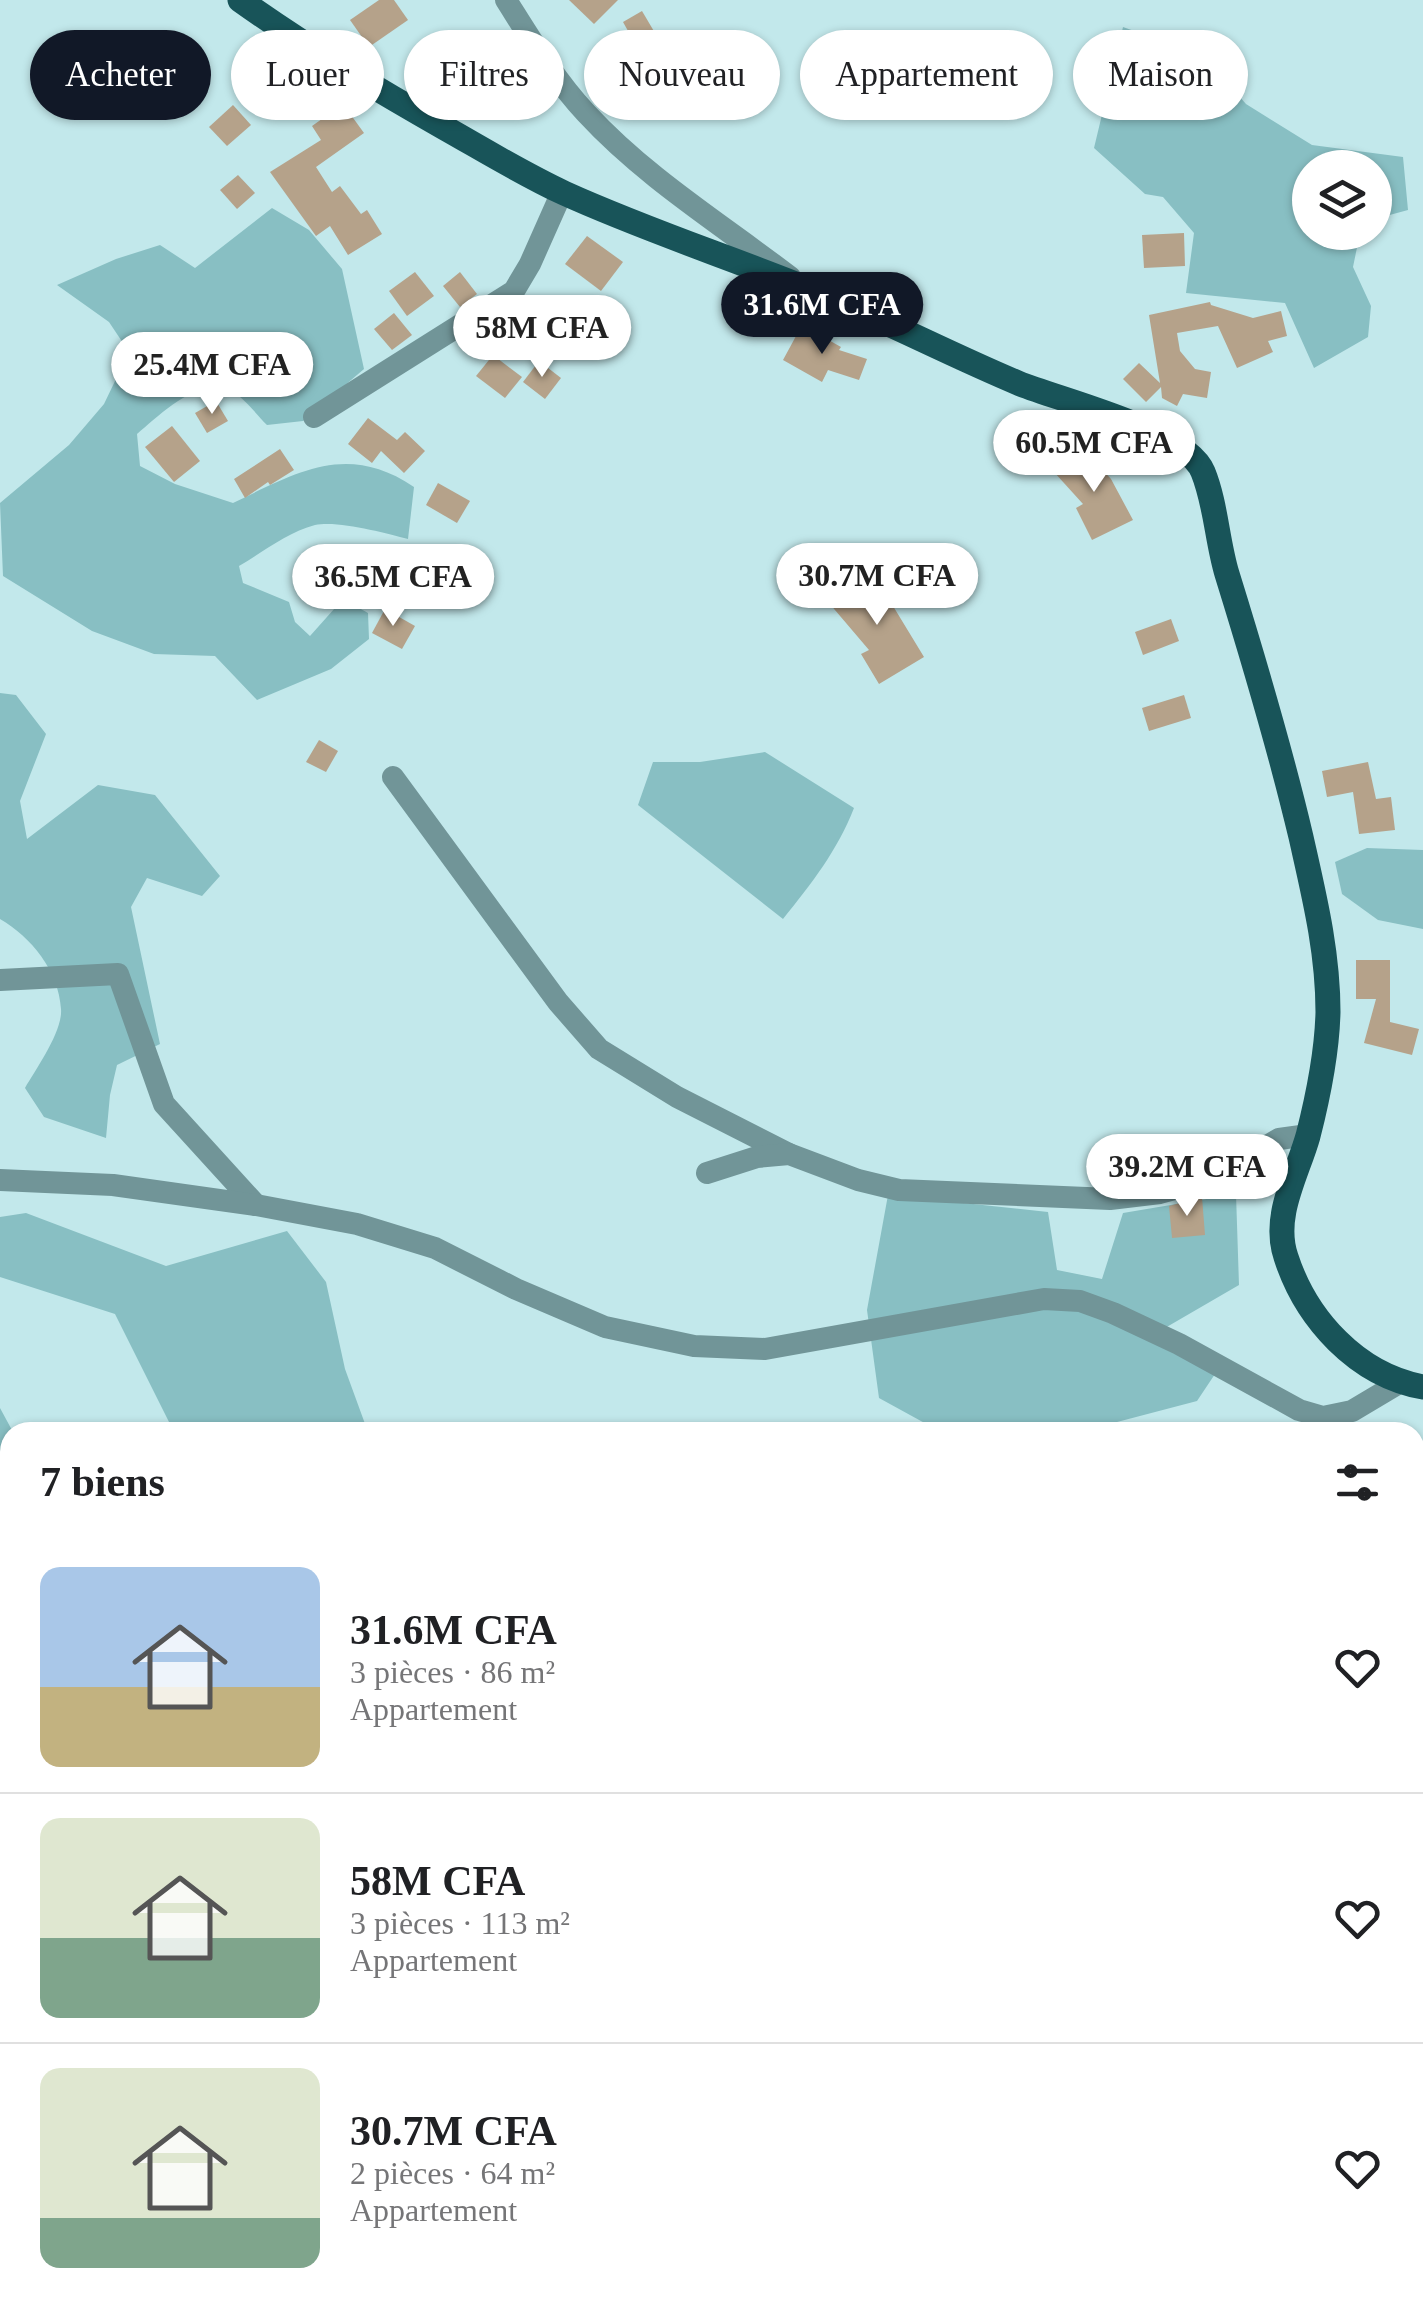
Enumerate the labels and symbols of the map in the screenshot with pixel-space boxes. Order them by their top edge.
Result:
pin: 31.6M CFA [708,272,936,357]
pin: 58M CFA [450,295,634,380]
pin: 25.4M CFA [98,332,326,417]
pin: 60.5M CFA [980,410,1208,495]
pin: 30.7M CFA [763,543,991,628]
pin: 36.5M CFA [279,544,507,629]
pin: 39.2M CFA [1073,1134,1301,1219]

